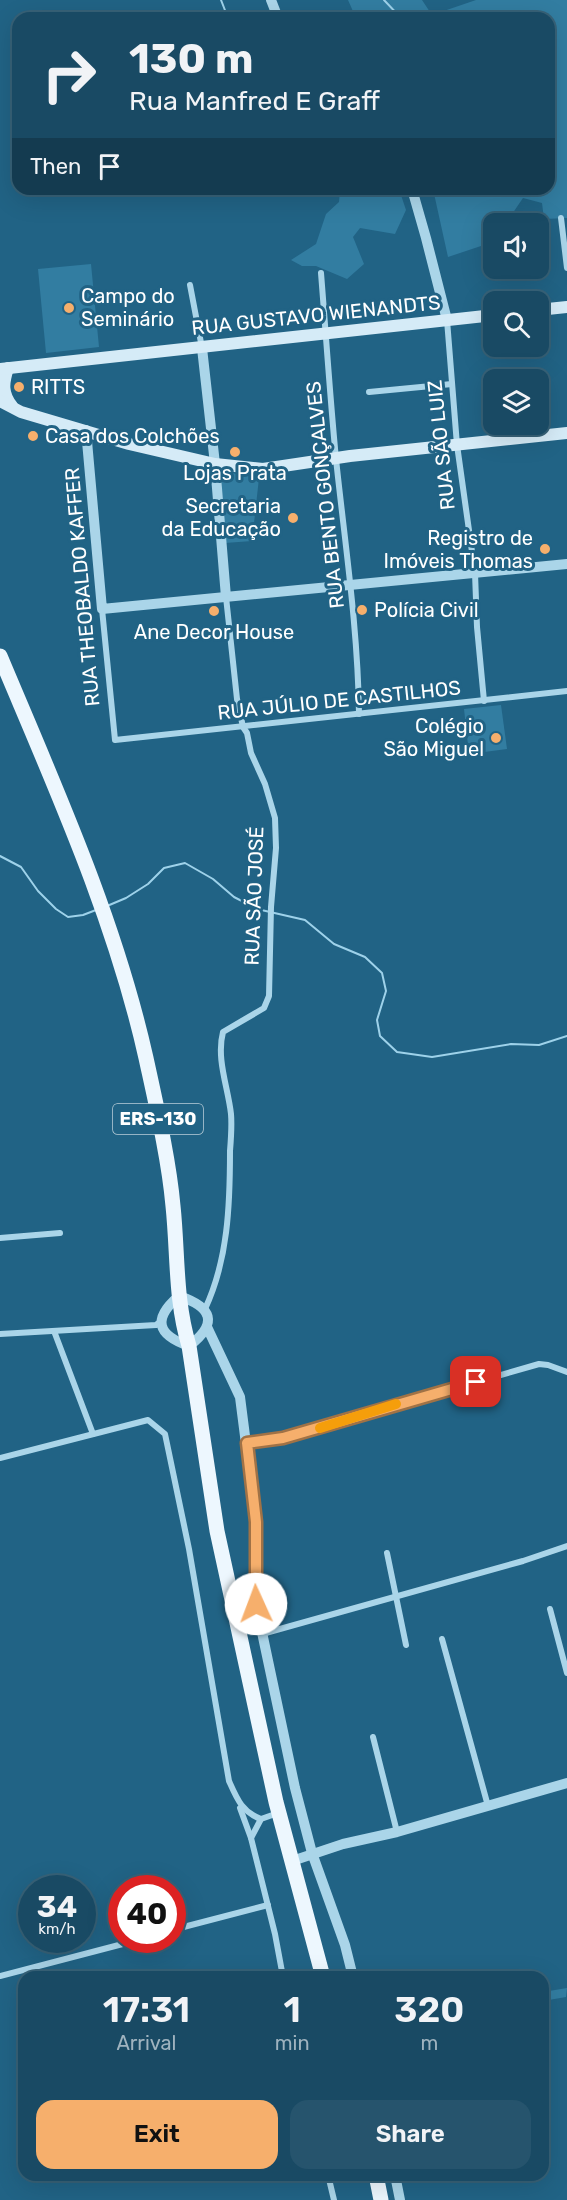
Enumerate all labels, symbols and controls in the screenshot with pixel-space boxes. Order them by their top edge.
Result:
text: 130 m [129,34,254,84]
icon: right [30,36,108,114]
text: Rua Manfred E Graff [129,85,380,117]
icon: arrive [93,150,126,183]
text: Then [30,153,81,180]
map controls [483,213,549,435]
button: sound [483,213,549,279]
place label: Campo do Seminário [81,284,175,331]
street label: RUA GUSTAVO WIENANDTS [190,290,442,340]
button: search [483,291,549,357]
marker: Campo do Seminário [62,301,76,315]
button: layers [483,369,549,435]
place label: RITTS [31,375,85,399]
street label: RUA SÃO LUIZ [422,379,460,511]
marker: RITTS [12,380,26,394]
street label: RUA BENTO GONÇALVES [301,380,349,610]
place label: Casa dos Colchões [45,424,220,448]
marker: Casa dos Colchões [26,429,40,443]
marker: Lojas Prata [228,445,242,459]
place label: Lojas Prata [183,461,287,485]
street label: RUA THEOBALDO KAFFER [60,467,104,707]
place label: Secretaria da Educação [162,494,281,541]
marker: Secretaria da Educação [286,511,300,525]
place label: Registro de Imóveis Thomas [383,526,533,573]
marker: Registro de Imóveis Thomas [538,542,552,556]
place label: Polícia Civil [374,598,479,622]
marker: Polícia Civil [355,603,369,617]
marker: Ane Decor House [207,604,221,618]
place label: Ane Decor House [134,620,294,644]
street label: RUA JÚLIO DE CASTILHOS [216,675,462,725]
place label: Colégio São Miguel [383,714,484,761]
marker: Colégio São Miguel [489,731,503,745]
street label: RUA SÃO JOSÉ [240,826,268,966]
road number: ERS-130 [113,1104,203,1134]
pin [450,1356,501,1407]
icon: arrive [459,1365,492,1398]
position arrow [224,1572,288,1636]
speed limit sign: 40 [108,1875,186,1953]
text: 34 [37,1889,77,1925]
text: km/h [38,1920,76,1938]
text: 17:31 [103,1988,190,2031]
text: 1 [284,1988,301,2031]
text: 320 [394,1988,464,2031]
text: Arrival [116,2031,176,2055]
text: min [275,2031,310,2055]
text: m [420,2031,438,2055]
button: Exit [36,2100,278,2169]
button: Share [290,2100,531,2169]

